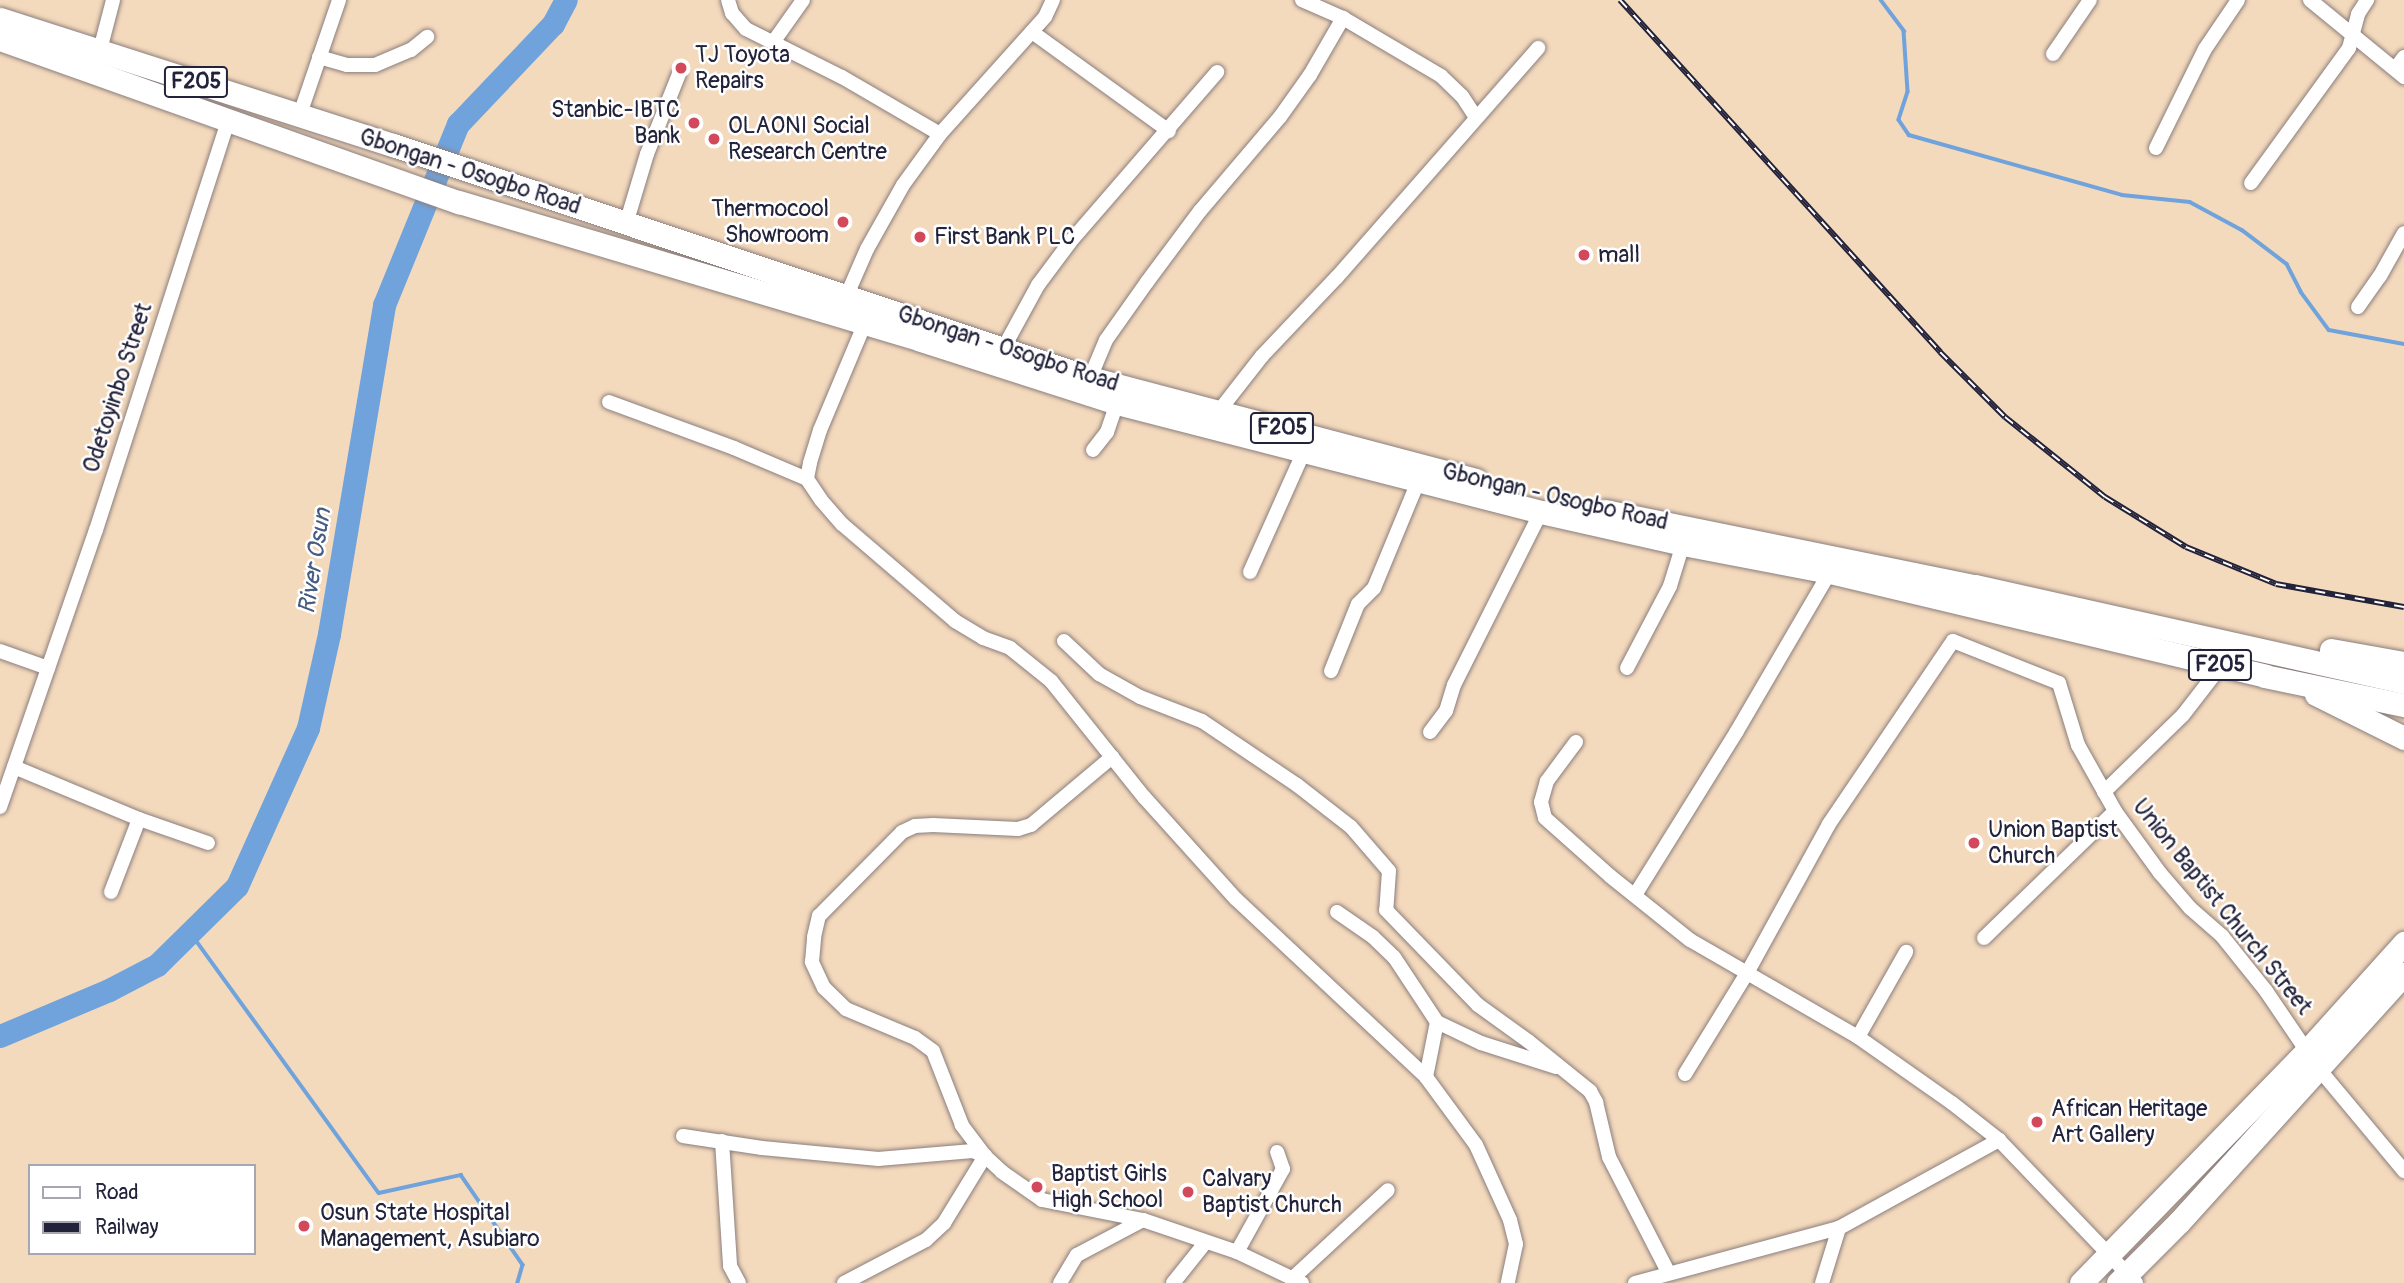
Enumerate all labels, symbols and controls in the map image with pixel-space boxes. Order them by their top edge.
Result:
place label: TJ Toyota Repairs [695,41,790,95]
marker: TJ Toyota Repairs [673,60,689,76]
road number: F205 [163,64,229,100]
place label: Stanbic-IBTC Bank [551,96,680,150]
place label: OLAONI Social Research Centre [728,112,887,166]
marker: Stanbic-IBTC Bank [686,115,702,131]
street label: Gbongan - Osogbo Road [356,123,584,221]
marker: OLAONI Social Research Centre [706,131,722,147]
place label: Thermocool Showroom [711,195,829,249]
marker: Thermocool Showroom [835,214,851,230]
place label: First Bank PLC [934,223,1075,251]
marker: First Bank PLC [912,229,928,245]
place label: mall [1598,241,1640,269]
marker: mall [1576,247,1592,263]
street label: Odetoyinbo Street [78,300,158,476]
street label: Gbongan - Osogbo Road [894,300,1122,398]
road number: F205 [1249,410,1315,446]
street label: Gbongan - Osogbo Road [1439,458,1671,536]
water label: River Osun [292,506,338,616]
road number: F205 [2187,648,2253,682]
street label: Union Baptist Church Street [2126,794,2318,1020]
place label: Union Baptist Church [1988,816,2118,870]
marker: Union Baptist Church [1966,835,1982,851]
place label: African Heritage Art Gallery [2051,1095,2207,1149]
marker: African Heritage Art Gallery [2029,1114,2045,1130]
place label: Baptist Girls High School [1051,1160,1167,1214]
legend [28,1164,256,1255]
place label: Calvary Baptist Church [1202,1165,1342,1219]
text: Road [95,1179,139,1206]
marker: Baptist Girls High School [1029,1179,1045,1195]
marker: Calvary Baptist Church [1180,1184,1196,1200]
place label: Osun State Hospital Management, Asubiaro [320,1199,540,1253]
text: Railway [95,1214,159,1241]
marker: Osun State Hospital Management, Asubiaro [294,1216,314,1236]

